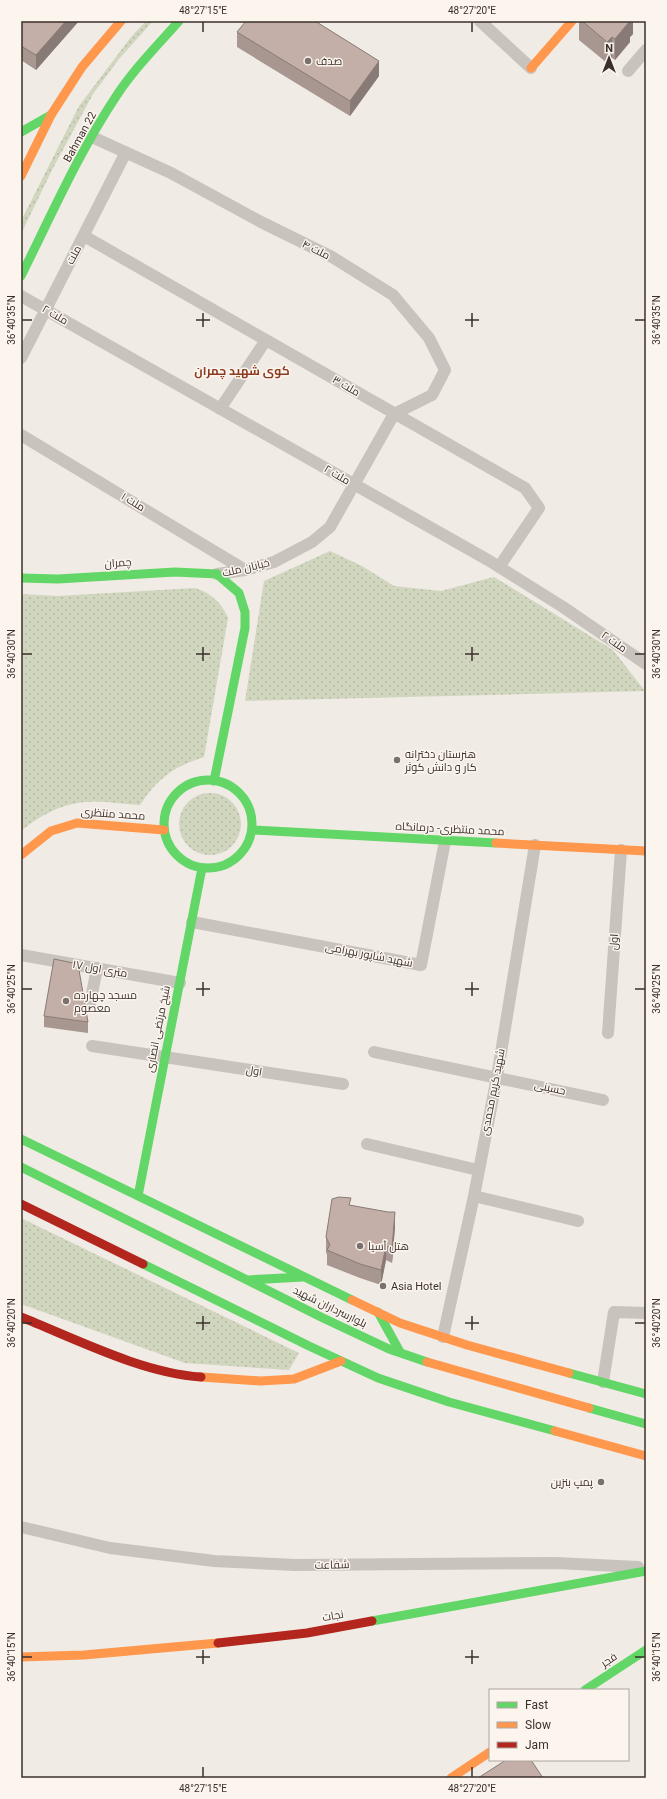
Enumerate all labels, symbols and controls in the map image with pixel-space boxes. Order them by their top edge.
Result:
text: 48°27'15"E [179,5,227,16]
text: 48°27'20"E [448,5,496,16]
north arrow [589,38,629,78]
text: N [605,42,613,55]
place label: صدف [316,55,342,68]
marker: صدف [303,56,313,66]
street label: Bahman 22 [61,109,99,165]
street label: ملت ۴ [300,238,332,262]
street label: ملت [64,243,84,267]
text: 36°40'35"N [6,295,17,345]
text: 36°40'35"N [651,295,662,345]
street label: ملت ۲ [40,302,70,328]
district label: کوی شهید چمران [194,364,290,380]
street label: ملت ۳ [330,373,362,399]
street label: ملت ۲ [322,462,352,488]
street label: ملت ۱ [119,490,147,514]
street label: چمران [104,556,132,570]
street label: خیابان ملت [221,556,271,580]
text: 36°40'30"N [6,629,17,679]
street label: ملت ۲ [599,629,629,655]
text: 36°40'30"N [651,629,662,679]
place label: هنرستان دخترانه کار و دانش کوثر [404,748,477,774]
marker: هنرستان دخترانه کار و دانش کوثر [392,755,402,765]
street label: محمد منتظری [80,805,146,823]
street label: محمد منتظری- درمانگاه [395,820,505,838]
street label: اول [607,933,621,951]
street label: شهید شاپور بهرامی [324,940,414,970]
street label: ۱۷ متری اول [72,958,128,980]
text: 36°40'25"N [6,964,17,1014]
text: 36°40'25"N [651,964,662,1014]
street label: شیخ مرتضی انصاری [143,984,174,1074]
place label: مسجد چهارده معصوم [74,989,137,1016]
marker: مسجد چهارده معصوم [61,996,71,1006]
street label: شهید کریم محمدی [478,1047,509,1137]
street label: اول [245,1063,263,1079]
street label: حسینی [533,1078,567,1098]
place label: هتل آسیا [368,1240,409,1253]
marker: هتل آسیا [355,1241,365,1251]
place label: Asia Hotel [391,1280,441,1293]
marker: Asia Hotel [378,1281,388,1291]
street label: بلوارسرداران شهید [291,1284,369,1330]
text: 36°40'20"N [6,1298,17,1348]
text: 36°40'20"N [651,1298,662,1348]
place label: پمپ بنزین [551,1476,593,1489]
marker: پمپ بنزین [596,1477,606,1487]
street label: شفاعت [314,1558,350,1572]
street label: نجات [321,1608,345,1624]
text: 36°40'15"N [6,1632,17,1682]
text: 36°40'15"N [651,1632,662,1682]
street label: فجر [598,1650,620,1671]
legend [489,1689,629,1761]
text: Fast [525,1698,548,1712]
text: Slow [525,1718,551,1732]
text: Jam [525,1738,549,1752]
text: 48°27'15"E [179,1783,227,1794]
text: 48°27'20"E [448,1783,496,1794]

